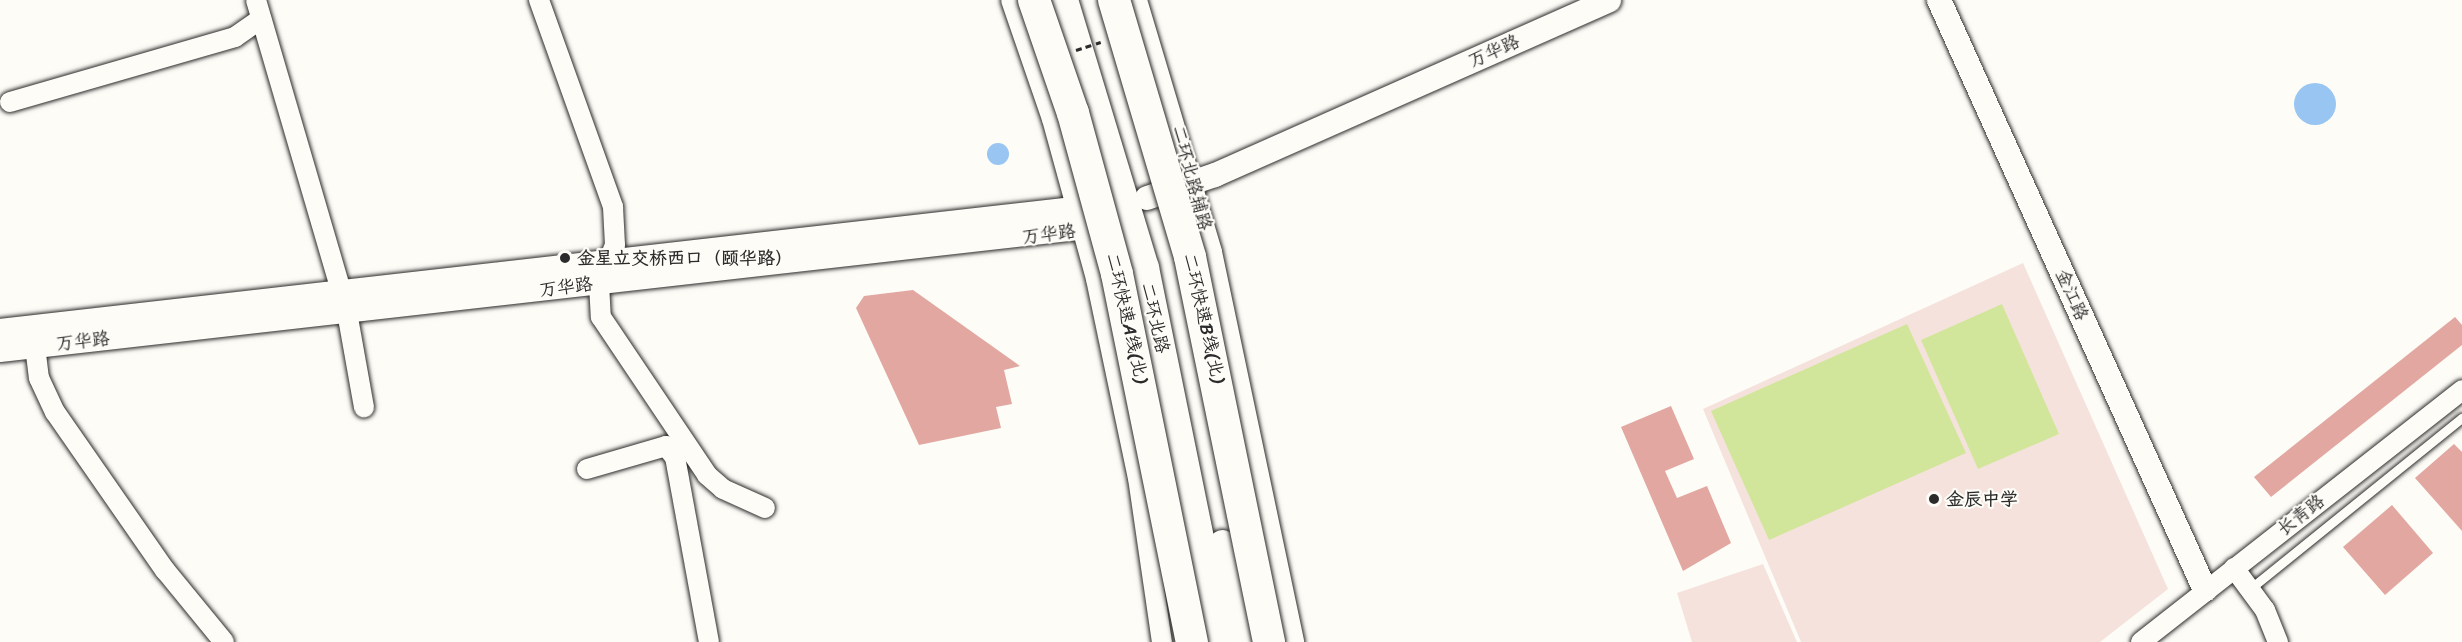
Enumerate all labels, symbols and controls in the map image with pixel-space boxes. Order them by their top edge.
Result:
street label: 万华路 [1465,30,1523,72]
street label: 二环北路辅路 [1168,123,1216,233]
street label: 万华路 [1021,220,1077,248]
place label: 金星立交桥西口（颐华路） [577,247,793,269]
marker: 金星立交桥西口（颐华路） [558,251,572,265]
street label: 二环快速A线(北) [1102,251,1152,385]
street label: 二环快速B线(北) [1179,251,1229,385]
street label: 金江路 [2051,266,2093,324]
street label: 万华路 [538,273,594,301]
street label: 二环北路 [1136,280,1174,356]
street label: 万华路 [55,327,111,355]
place label: 金辰中学 [1946,488,2018,510]
street label: 长青路 [2273,490,2329,540]
marker: 金辰中学 [1927,492,1941,506]

